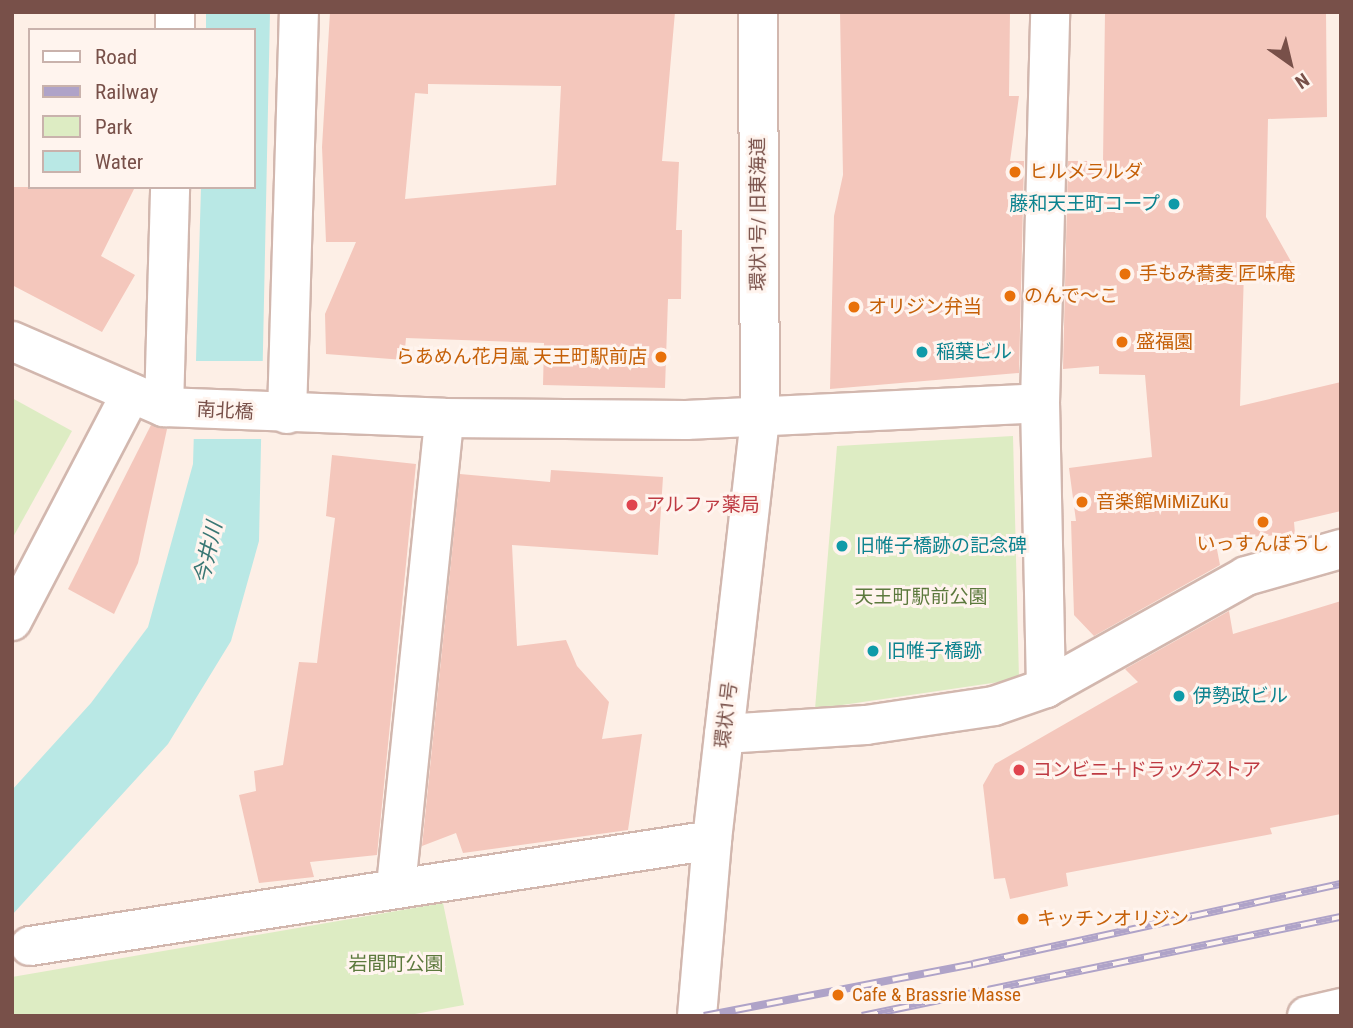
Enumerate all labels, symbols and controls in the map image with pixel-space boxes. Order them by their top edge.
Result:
legend [28,28,256,189]
north arrow [1255,28,1325,98]
text: Road [95,45,137,69]
text: N [1291,68,1313,94]
text: Railway [95,80,158,104]
text: Park [95,115,132,139]
street label: 環状1号/ 旧東海道 [747,137,769,291]
text: Water [95,150,143,174]
place label: ヒルメラルダ [1029,161,1143,183]
marker: ヒルメラルダ [1007,164,1023,180]
place label: 藤和天王町コープ [1008,193,1160,215]
marker: 藤和天王町コープ [1166,196,1182,212]
place label: 手もみ蕎麦 匠味庵 [1139,263,1295,285]
marker: 手もみ蕎麦 匠味庵 [1117,266,1133,282]
place label: のんで～こ [1024,285,1119,307]
marker: のんで～こ [1002,288,1018,304]
place label: オリジン弁当 [868,296,982,318]
marker: オリジン弁当 [846,299,862,315]
place label: 盛福園 [1136,331,1193,353]
marker: 盛福園 [1114,334,1130,350]
place label: 稲葉ビル [936,341,1012,363]
marker: 稲葉ビル [914,344,930,360]
place label: らあめん花月嵐 天王町駅前店 [396,346,647,368]
marker: らあめん花月嵐 天王町駅前店 [653,349,669,365]
street label: 南北橋 [196,398,254,424]
place label: 音楽館MiMiZuKu [1096,491,1229,513]
place label: アルファ薬局 [646,494,760,516]
marker: 音楽館MiMiZuKu [1074,494,1090,510]
marker: アルファ薬局 [624,497,640,513]
marker: いっすんぼうし [1255,514,1271,530]
water label: 今井川 [189,519,227,587]
place label: いっすんぼうし [1197,533,1329,555]
place label: 旧帷子橋跡の記念碑 [856,535,1027,557]
marker: 旧帷子橋跡の記念碑 [834,538,850,554]
park label: 天王町駅前公園 [855,586,987,608]
place label: 旧帷子橋跡 [887,640,982,662]
marker: 旧帷子橋跡 [865,643,881,659]
street label: 環状1号 [711,681,741,749]
place label: 伊勢政ビル [1193,685,1288,707]
marker: 伊勢政ビル [1171,688,1187,704]
place label: コンビニ＋ドラッグストア [1033,759,1261,781]
marker: コンビニ＋ドラッグストア [1011,762,1027,778]
place label: キッチンオリジン [1037,908,1189,930]
marker: キッチンオリジン [1015,911,1031,927]
park label: 岩間町公園 [349,953,443,975]
place label: Cafe & Brassrie Masse [852,984,1021,1006]
marker: Cafe & Brassrie Masse [830,987,846,1003]

